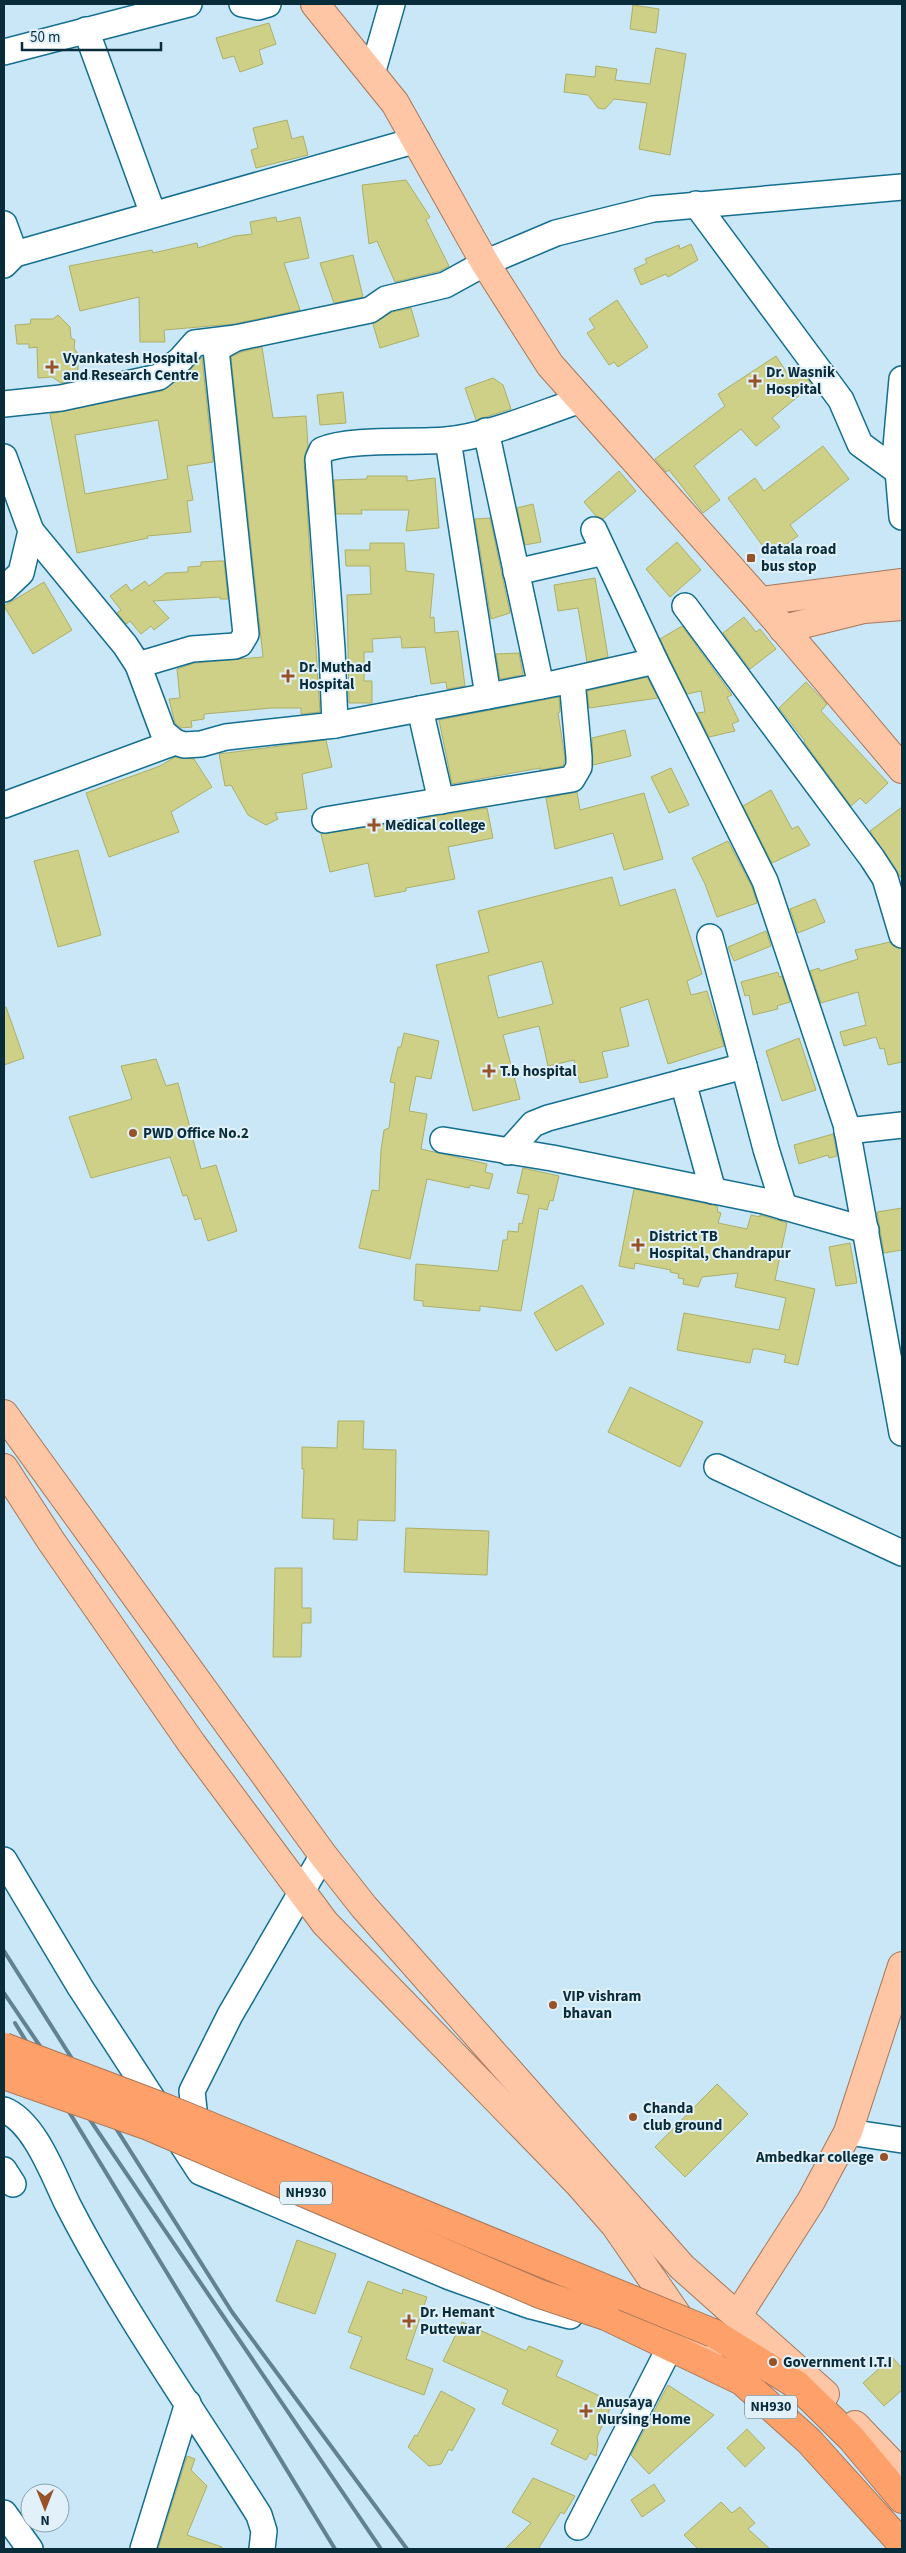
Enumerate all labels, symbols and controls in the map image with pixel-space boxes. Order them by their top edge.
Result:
scale bar [22,20,161,52]
text: 50 m [30,27,60,48]
place label: Vyankatesh Hospital and Research Centre [62,348,199,386]
marker: Vyankatesh Hospital and Research Centre [45,360,59,374]
place label: Dr. Wasnik Hospital [766,362,836,400]
marker: Dr. Wasnik Hospital [748,374,762,388]
place label: datala road bus stop [761,539,836,577]
marker: datala road bus stop [745,552,757,564]
place label: Dr. Muthad Hospital [299,657,371,695]
marker: Dr. Muthad Hospital [281,669,295,683]
place label: Medical college [385,815,486,836]
marker: Medical college [367,818,381,832]
place label: T.b hospital [500,1061,577,1082]
marker: T.b hospital [482,1064,496,1078]
place label: PWD Office No.2 [143,1123,249,1144]
marker: PWD Office No.2 [127,1127,139,1139]
place label: District TB Hospital, Chandrapur [649,1226,791,1264]
marker: District TB Hospital, Chandrapur [631,1238,645,1252]
place label: VIP vishram bhavan [562,1986,641,2024]
marker: VIP vishram bhavan [547,1999,559,2011]
place label: Chanda club ground [643,2098,722,2136]
marker: Chanda club ground [627,2111,639,2123]
place label: Ambedkar college [755,2147,874,2168]
marker: Ambedkar college [878,2151,890,2163]
road number: NH930 [280,2182,332,2204]
place label: Dr. Hemant Puttewar [420,2302,495,2340]
marker: Dr. Hemant Puttewar [402,2314,416,2328]
place label: Government I.T.I [783,2352,892,2373]
marker: Government I.T.I [767,2356,779,2368]
place label: Anusaya Nursing Home [596,2392,691,2430]
road number: NH930 [745,2396,797,2418]
marker: Anusaya Nursing Home [579,2404,593,2418]
north arrow [20,2483,70,2533]
text: N [40,2510,50,2530]

